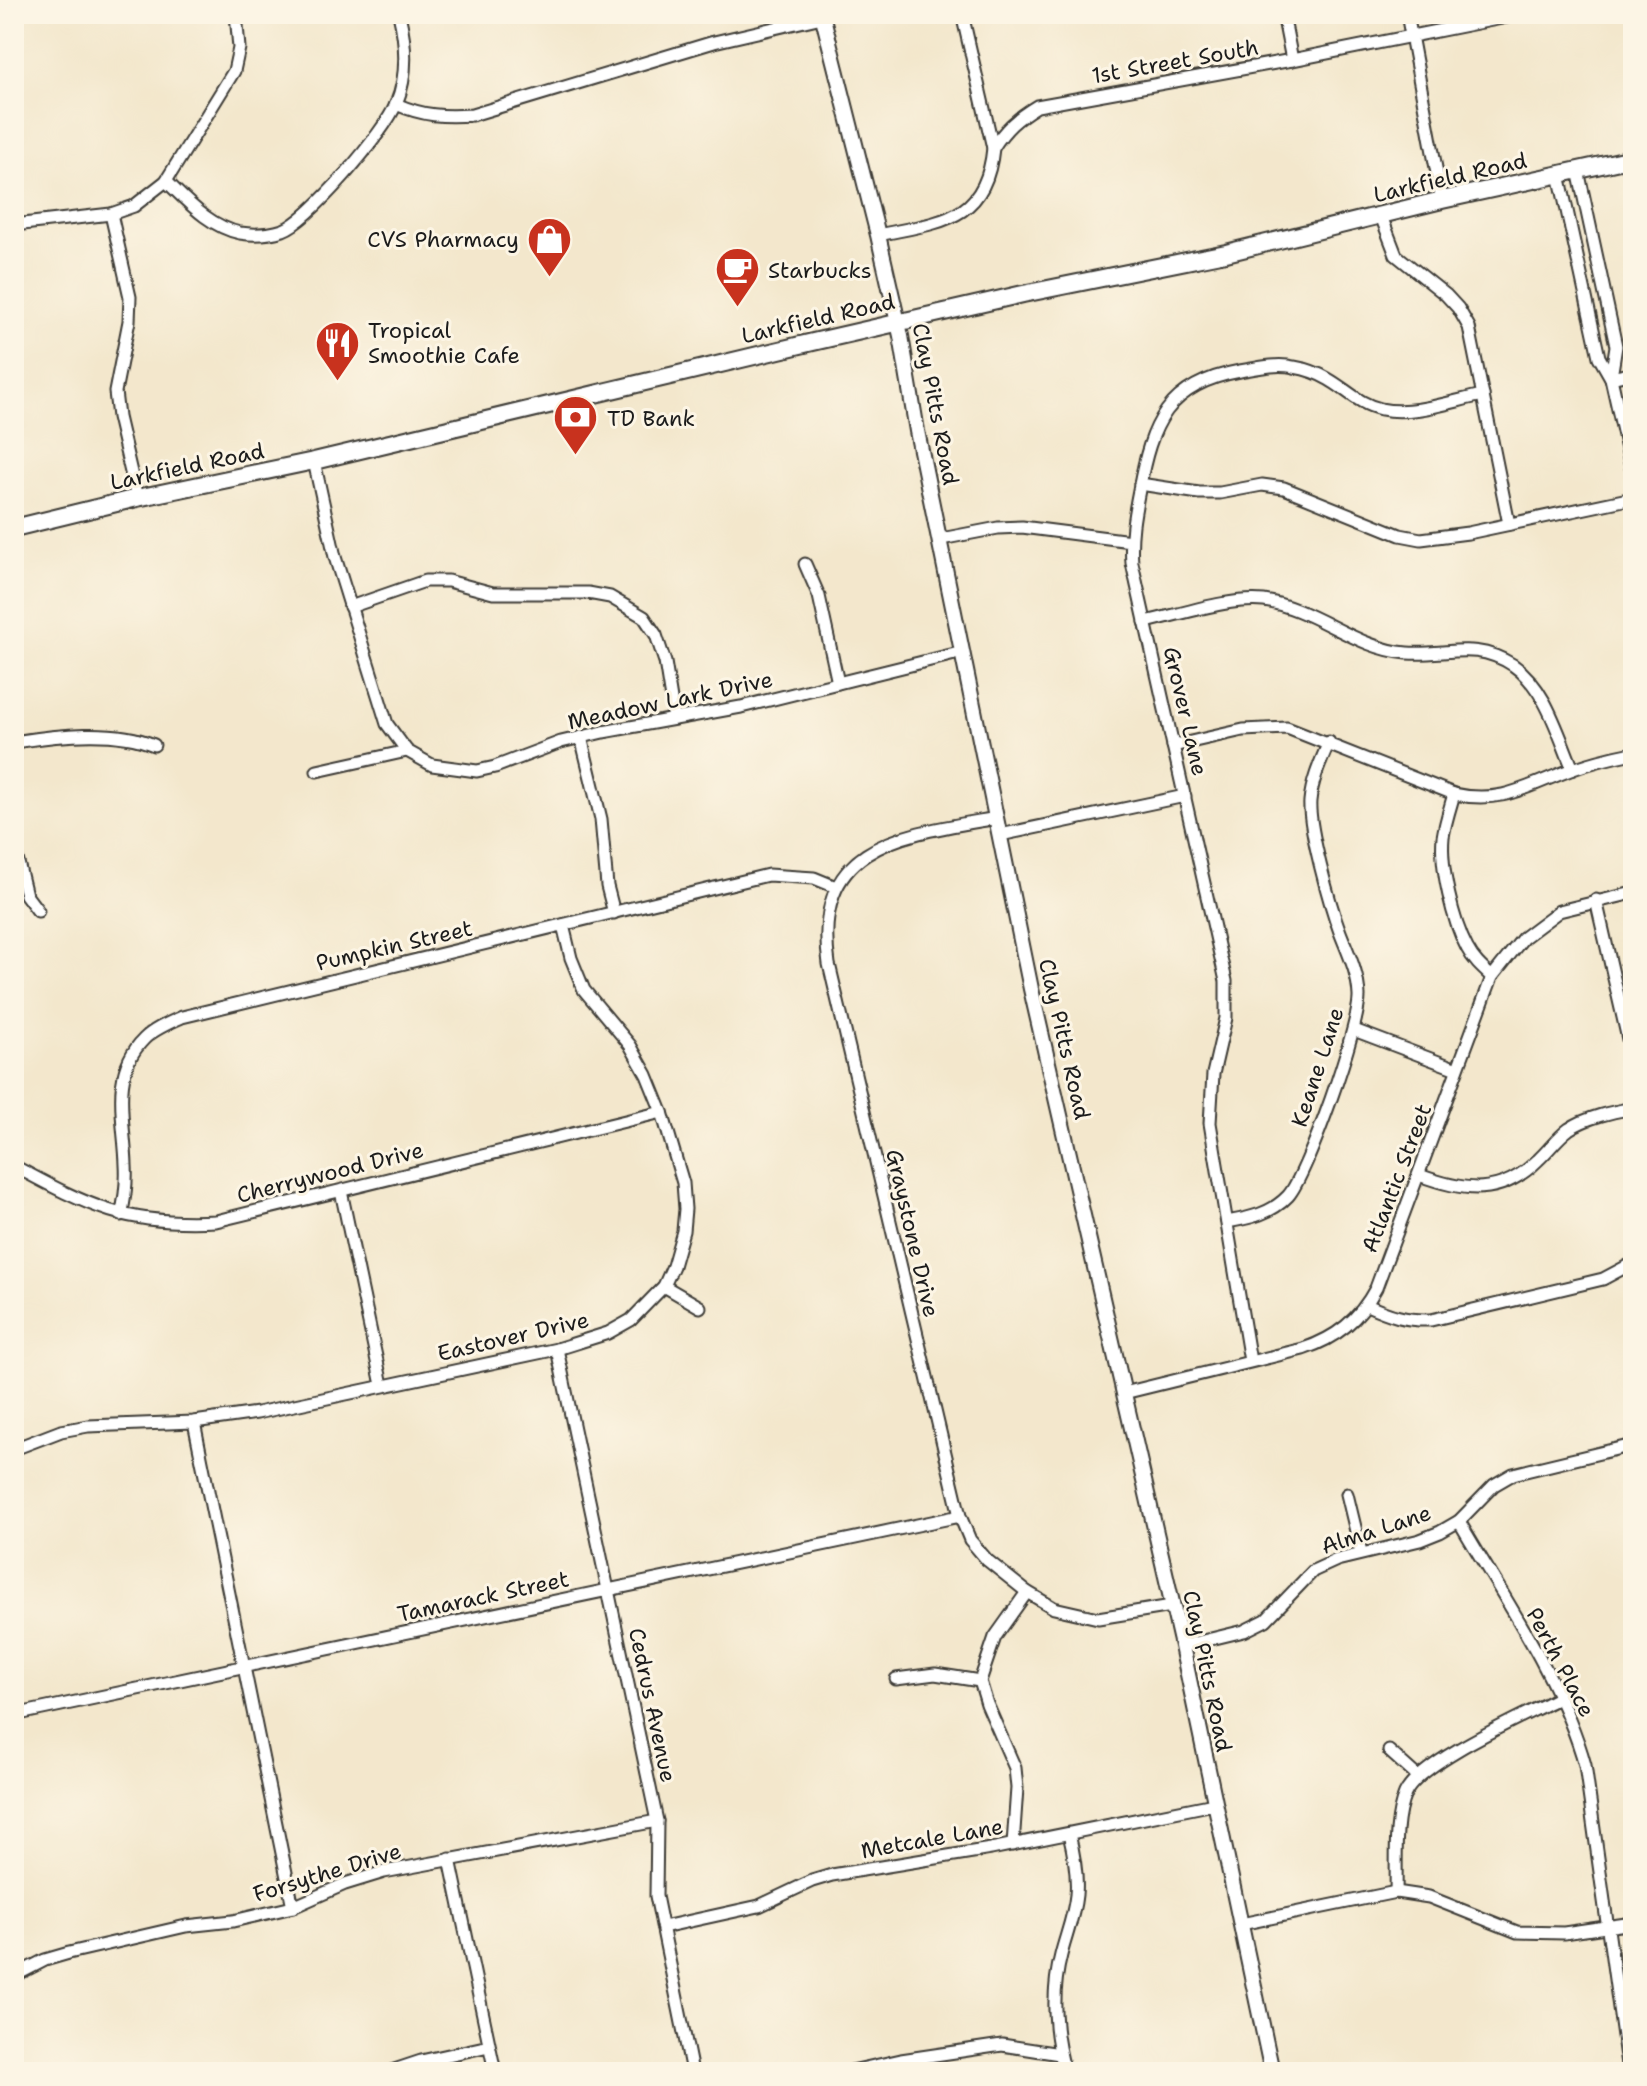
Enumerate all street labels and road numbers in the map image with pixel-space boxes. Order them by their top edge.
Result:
street label: 1st Street South [1089,33,1261,90]
street label: Larkfield Road [1371,146,1530,209]
street label: Larkfield Road [739,287,898,350]
street label: Clay Pitts Road [906,321,965,488]
street label: Larkfield Road [107,436,267,497]
street label: Grover Lane [1157,644,1214,779]
street label: Meadow Lark Drive [565,665,775,736]
street label: Pumpkin Street [313,913,475,978]
street label: Clay Pitts Road [1032,956,1097,1123]
street label: Keane Lane [1285,1004,1350,1131]
street label: Atlantic Street [1355,1100,1438,1257]
street label: Cherrywood Drive [234,1135,427,1210]
street label: Graystone Drive [879,1146,946,1320]
street label: Eastover Drive [434,1305,592,1368]
street label: Alma Lane [1317,1498,1435,1561]
street label: Tamarack Street [395,1564,572,1629]
street label: Clay Pitts Road [1176,1588,1239,1755]
street label: Perth Place [1520,1602,1602,1722]
street label: Cedrus Avenue [622,1625,683,1785]
street label: Metcale Lane [859,1812,1006,1865]
street label: Forsythe Drive [250,1836,405,1909]

